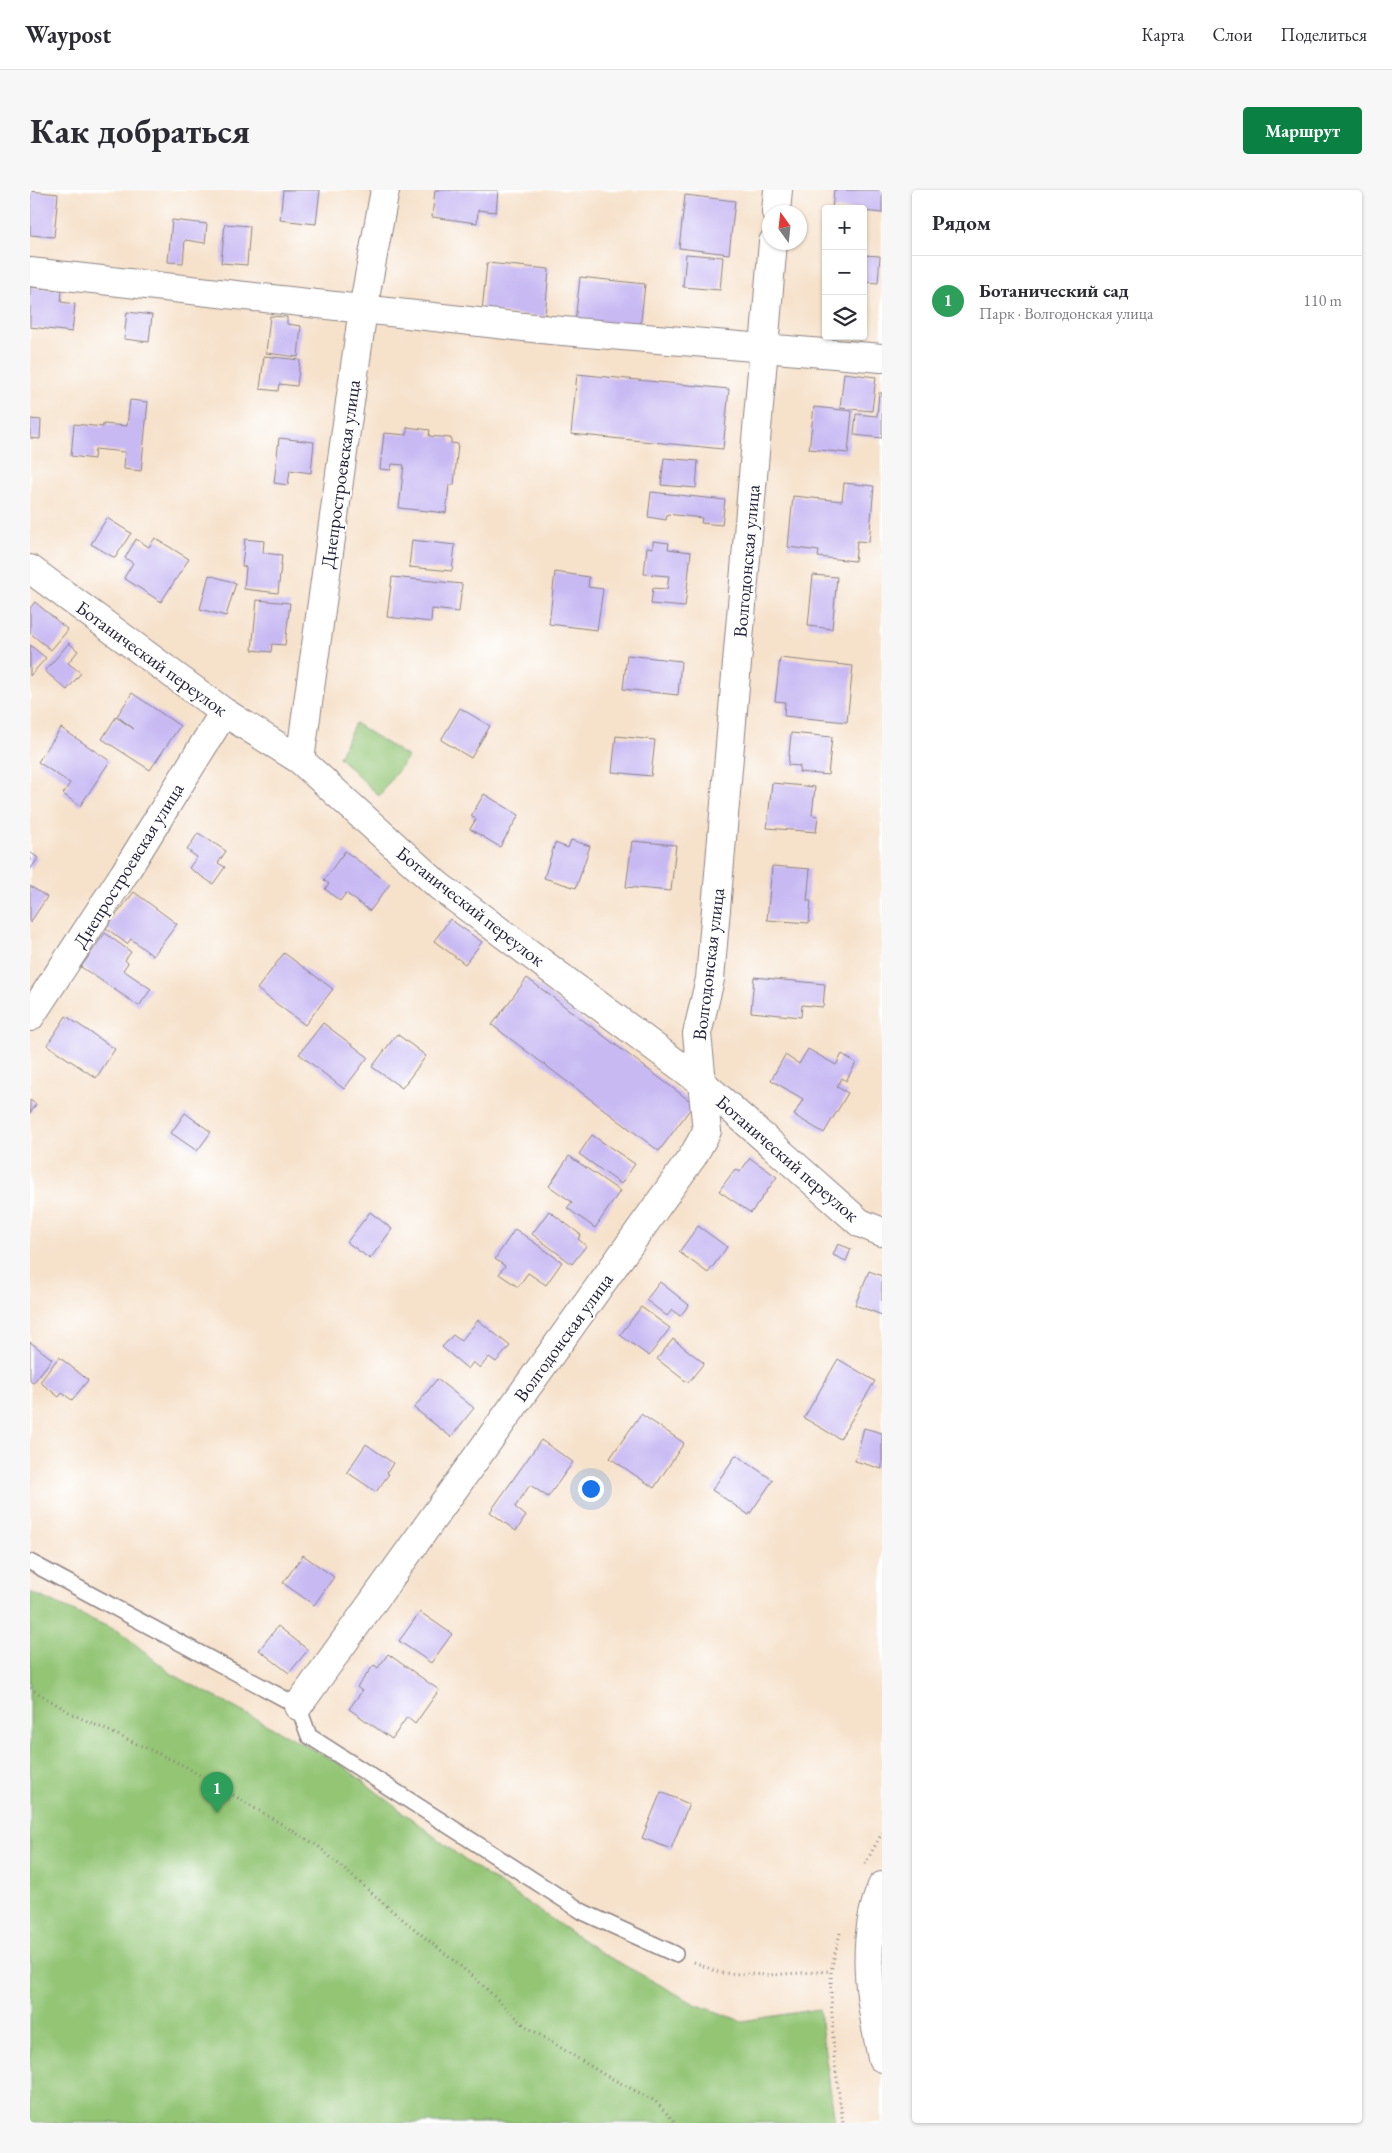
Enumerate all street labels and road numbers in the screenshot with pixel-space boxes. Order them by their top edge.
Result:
street label: Днепростроевская улица [315,378,366,570]
street label: Волгодонская улица [727,483,766,638]
street label: Ботанический переулок [71,595,233,722]
street label: Днепростроевская улица [67,778,190,953]
street label: Ботанический переулок [391,841,550,972]
street label: Волгодонская улица [687,886,730,1042]
street label: Ботанический переулок [711,1089,864,1227]
street label: Волгодонская улица [508,1268,619,1407]

